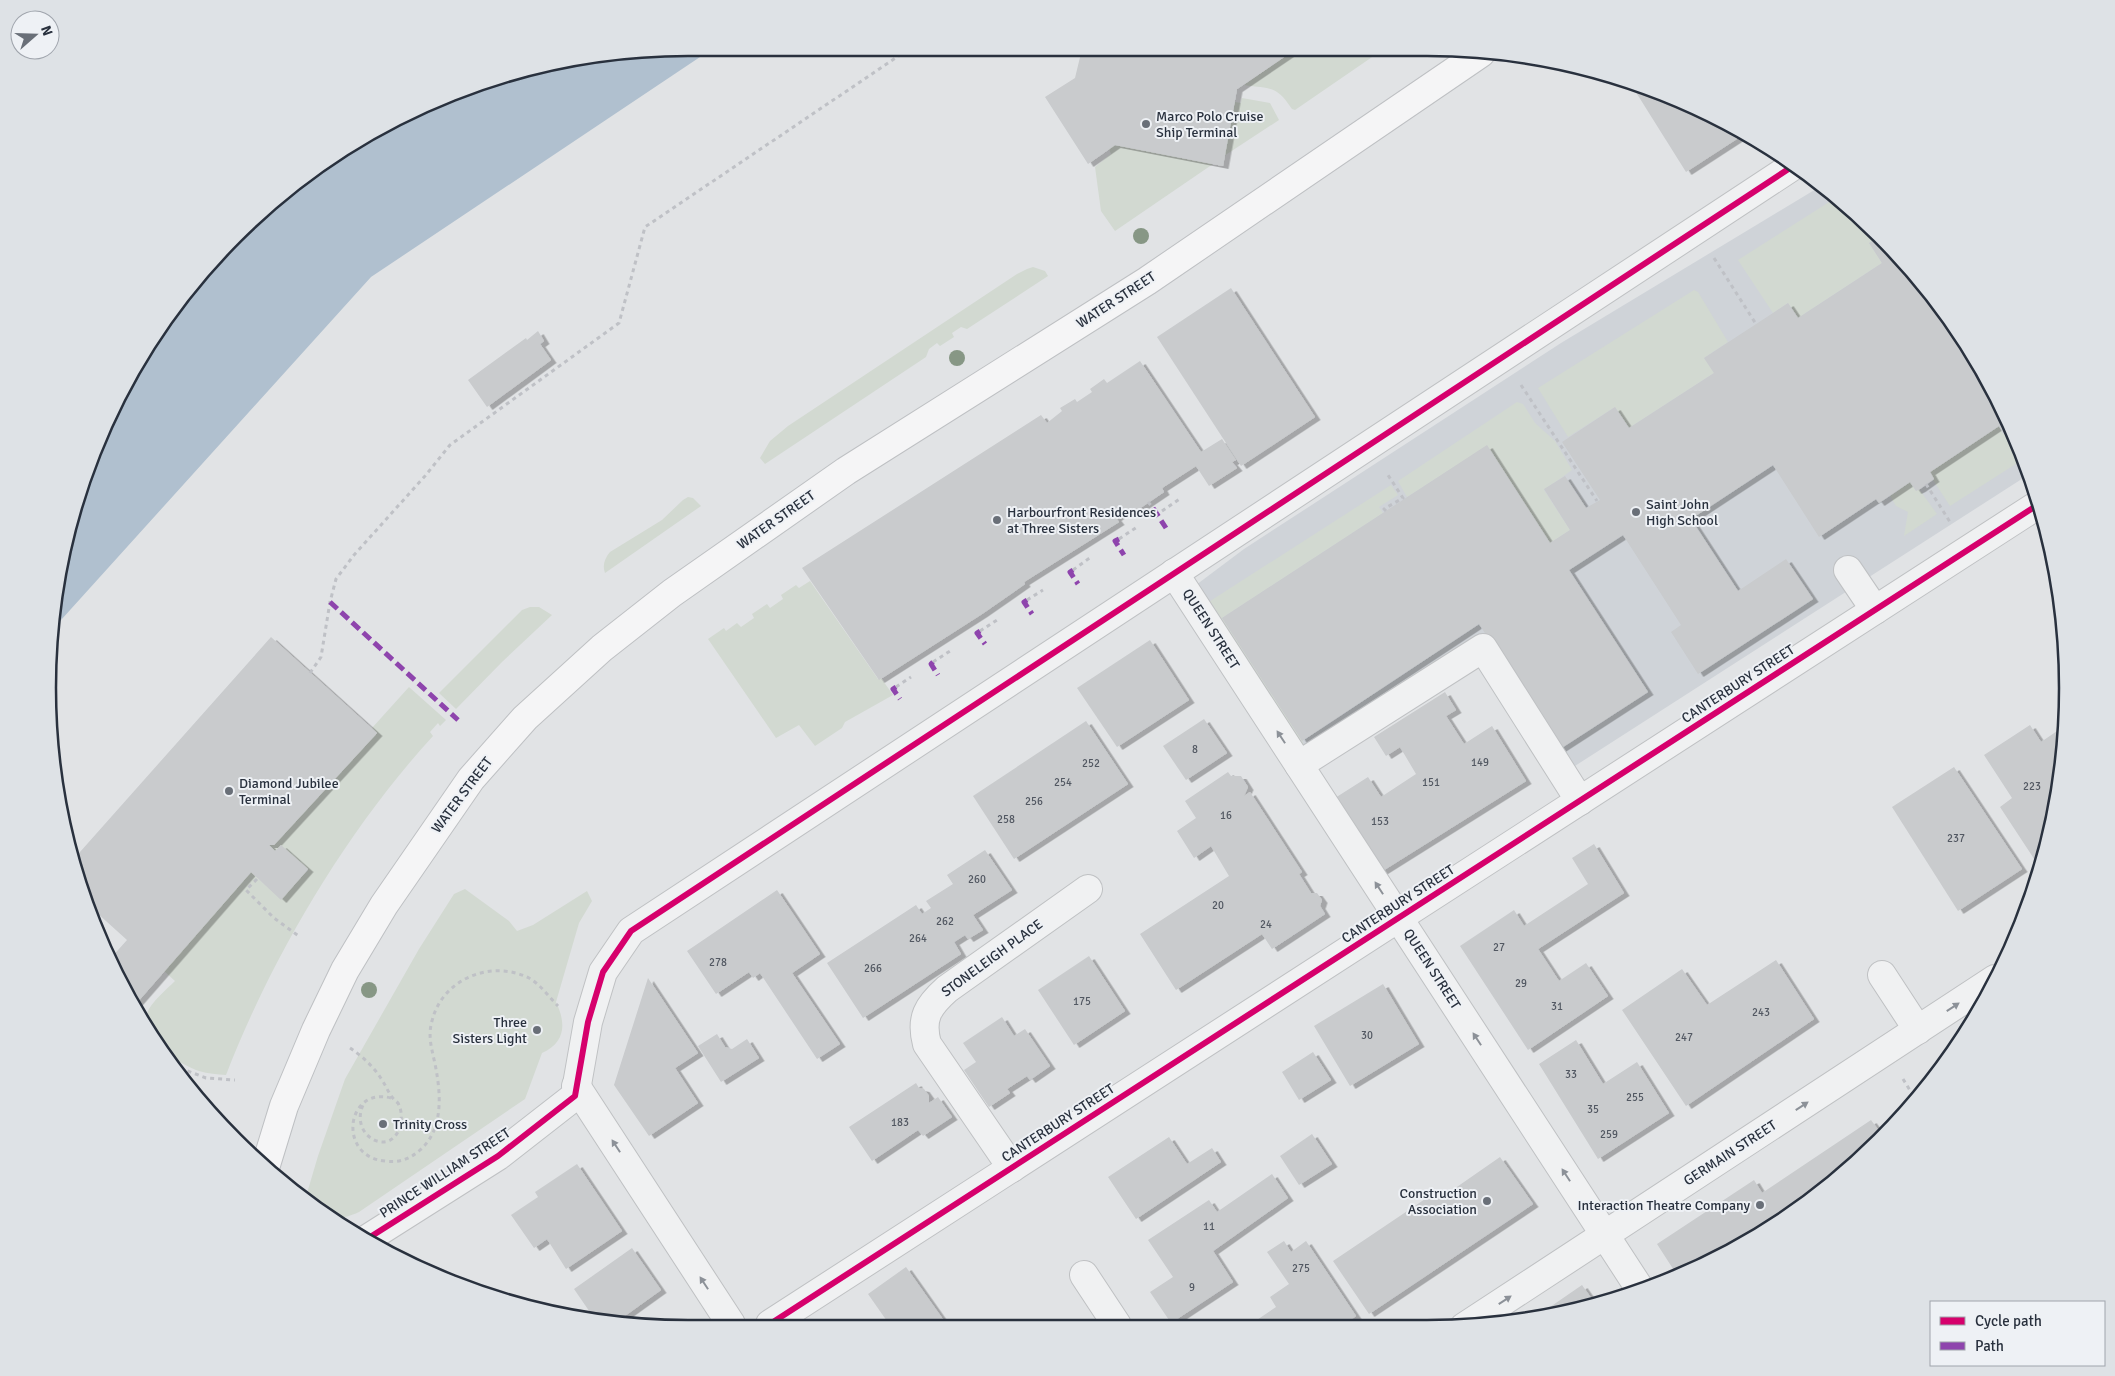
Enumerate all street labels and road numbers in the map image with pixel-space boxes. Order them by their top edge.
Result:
street label: WATER STREET [1073,268,1159,332]
street label: WATER STREET [734,487,818,553]
street label: QUEEN STREET [1179,586,1243,672]
street label: CANTERBURY STREET [1678,641,1798,727]
street label: WATER STREET [428,753,496,836]
street label: CANTERBURY STREET [1338,861,1458,947]
street label: STONELEIGH PLACE [938,915,1046,1000]
street label: QUEEN STREET [1400,926,1464,1012]
street label: CANTERBURY STREET [998,1080,1118,1166]
street label: GERMAIN STREET [1680,1117,1780,1189]
street label: PRINCE WILLIAM STREET [377,1124,514,1222]

